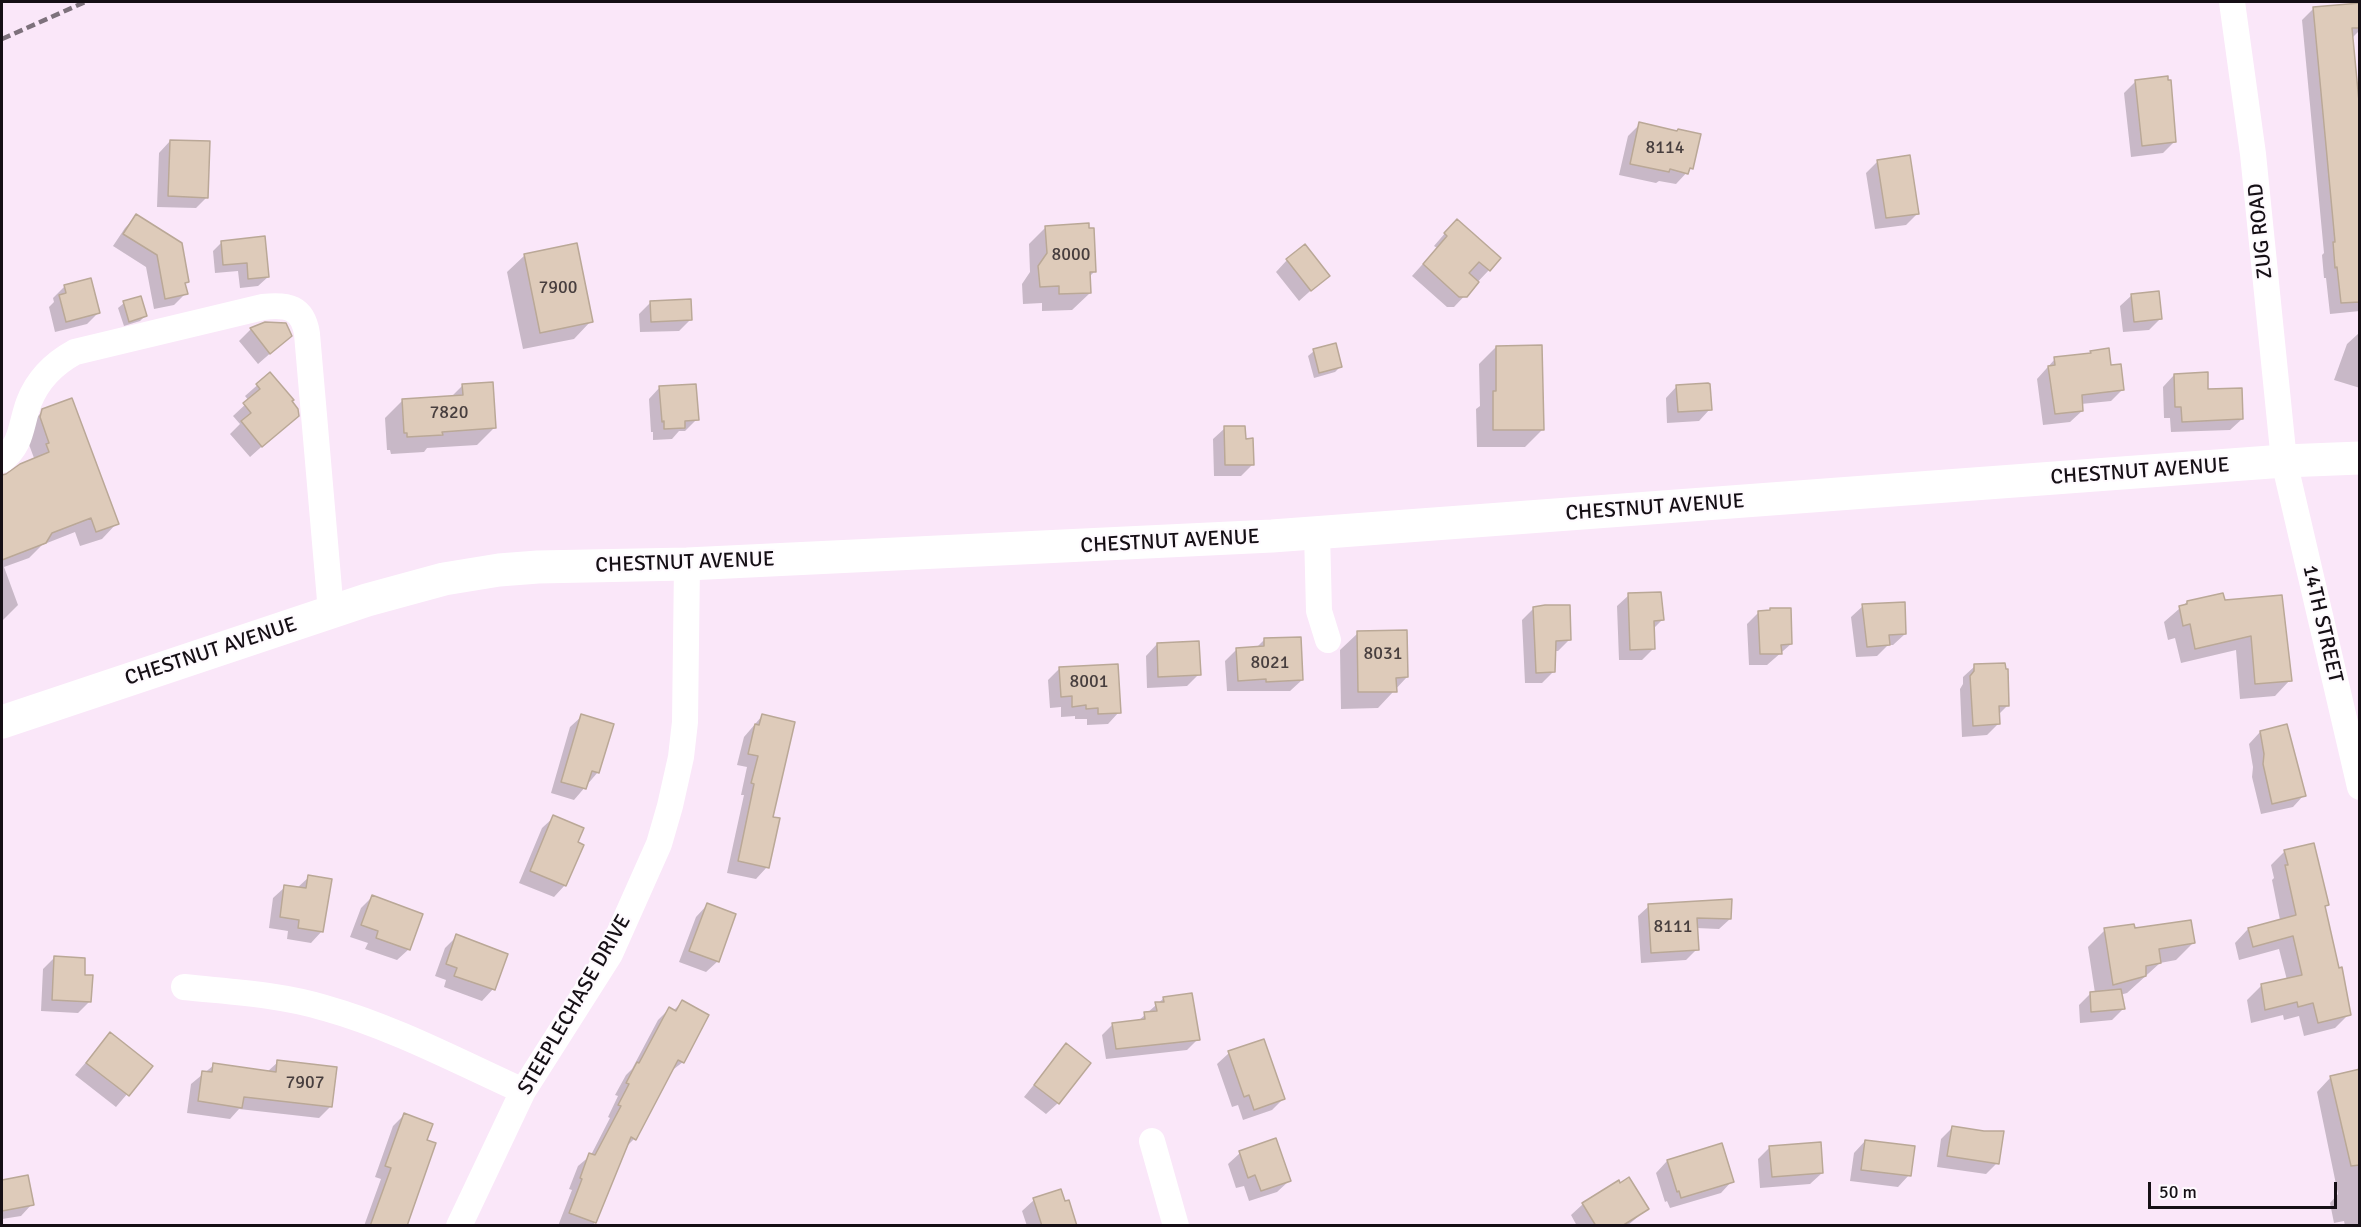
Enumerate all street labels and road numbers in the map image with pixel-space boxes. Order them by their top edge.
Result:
street label: ZUG ROAD [2243,182,2279,280]
street label: CHESTNUT AVENUE [2050,453,2230,491]
street label: CHESTNUT AVENUE [1565,489,1745,527]
street label: CHESTNUT AVENUE [1080,525,1260,559]
street label: CHESTNUT AVENUE [595,547,775,579]
street label: 14TH STREET [2296,563,2348,685]
street label: CHESTNUT AVENUE [122,612,300,692]
street label: STEEPLECHASE DRIVE [513,910,637,1100]

